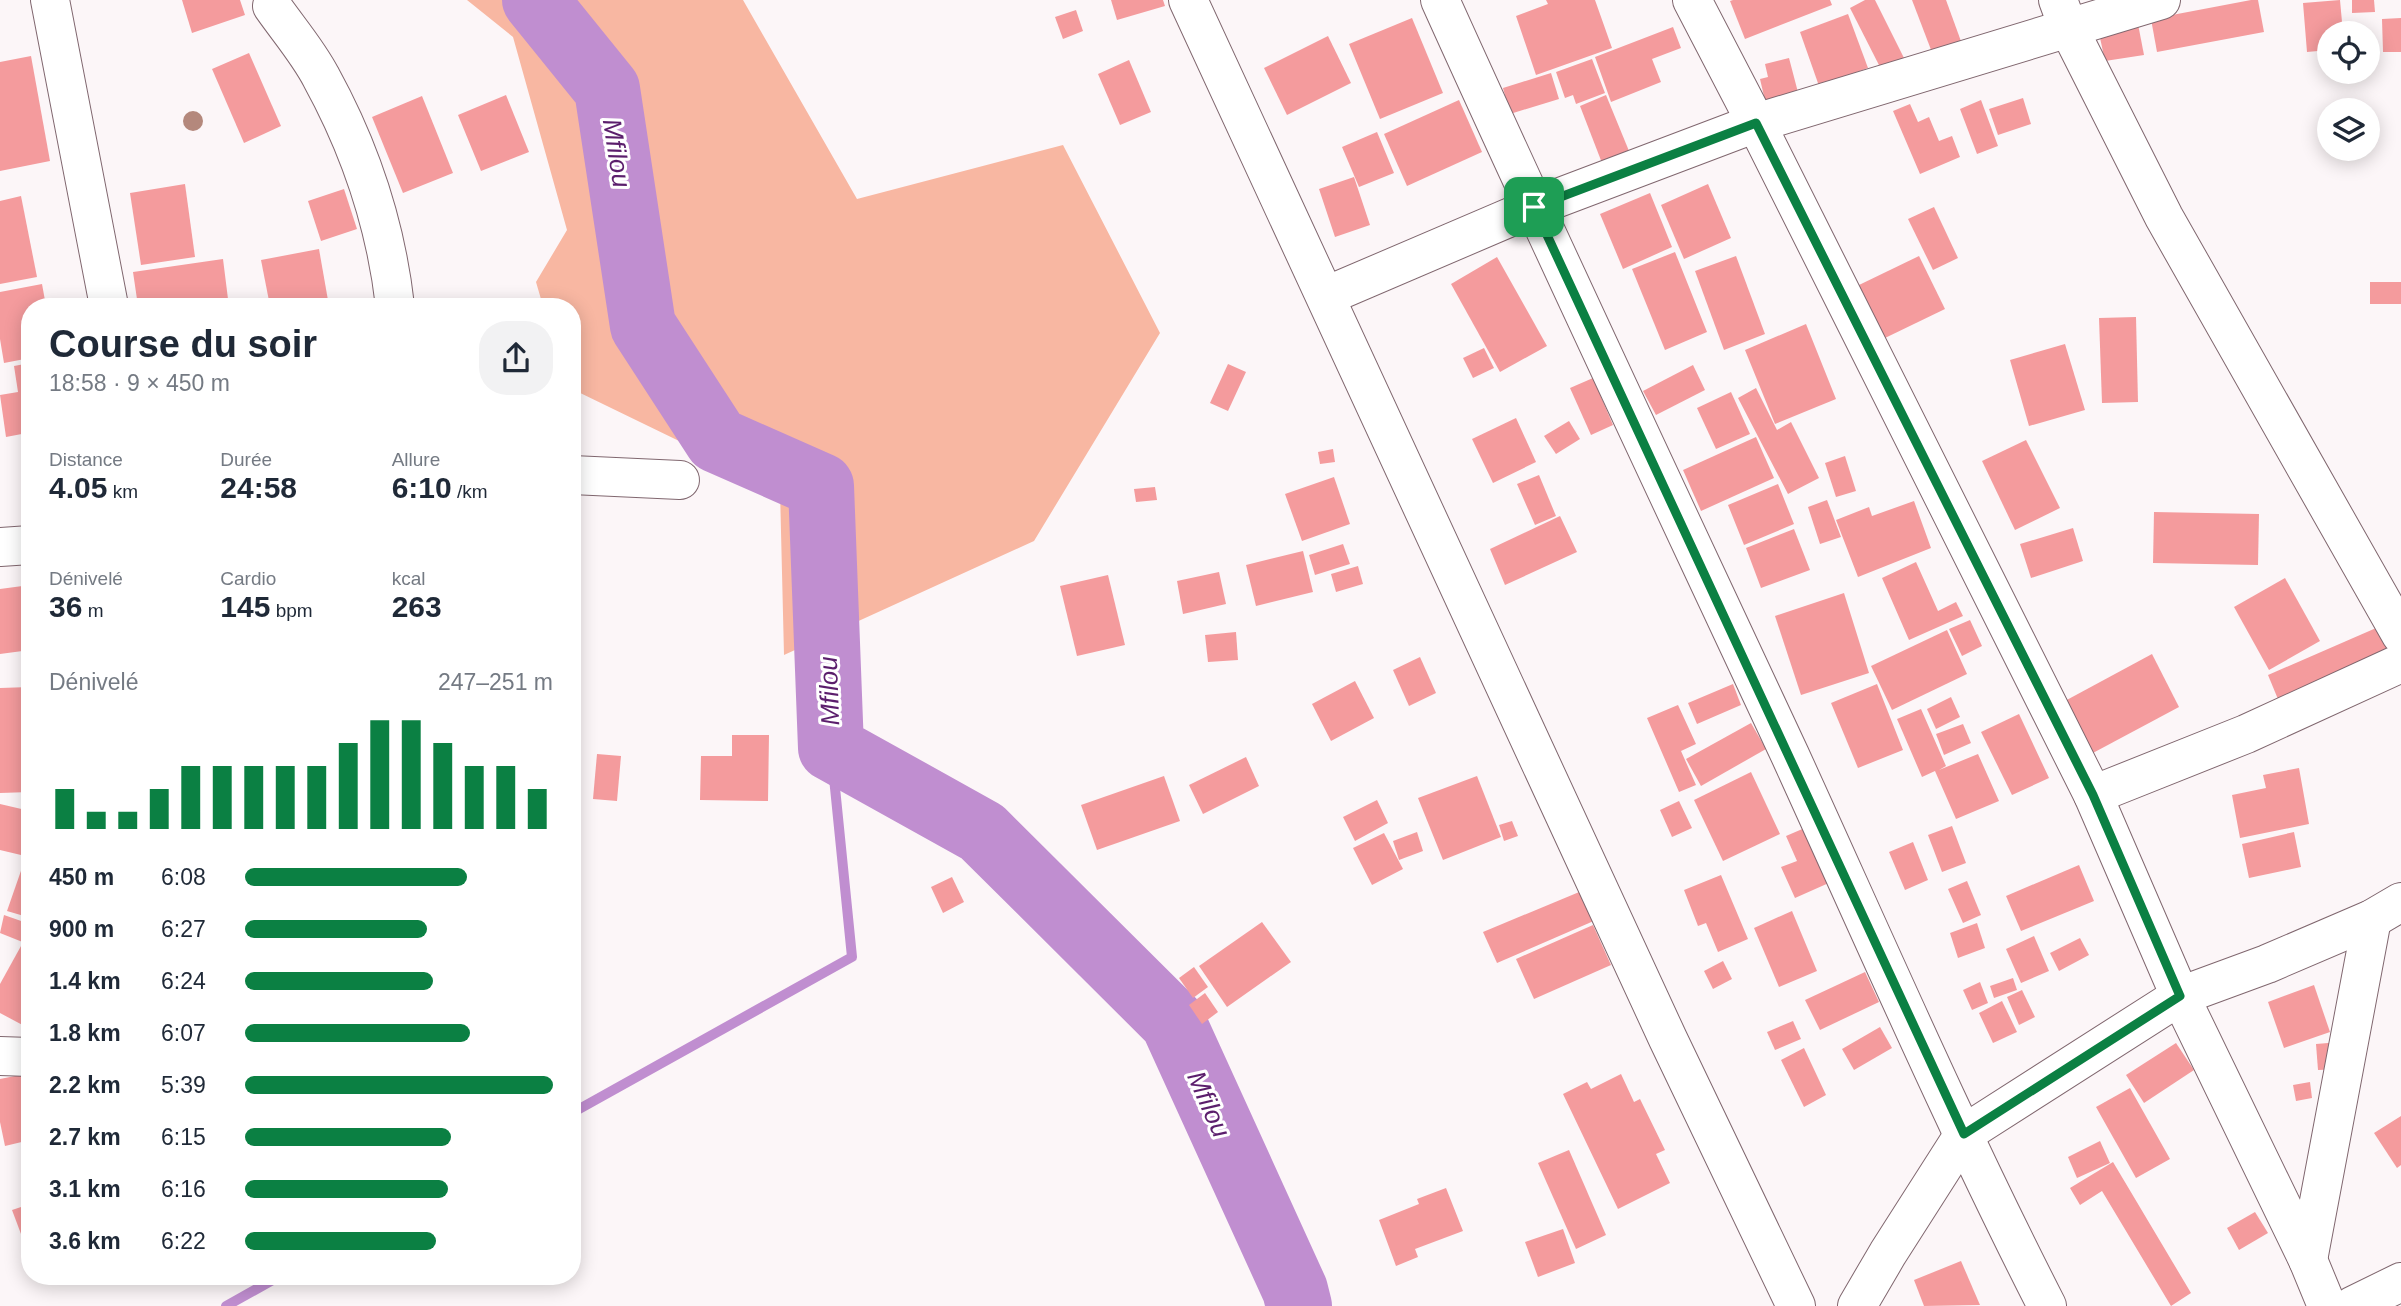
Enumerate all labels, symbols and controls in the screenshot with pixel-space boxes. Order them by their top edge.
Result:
map controls [2317,21,2380,161]
button: locate [2317,21,2380,84]
button: layers [2317,98,2380,161]
water label: Mfilou [597,116,637,190]
pin [1504,177,1564,237]
icon: arrive [1515,188,1553,226]
button: share [479,321,553,395]
text: Course du soir [49,323,317,365]
text: 18:58 · 9 × 450 m [49,370,230,396]
text: Distance [49,449,123,470]
text: Durée [220,449,272,470]
text: Allure [392,449,440,470]
text: 4.05 [49,471,107,504]
text: 24:58 [220,471,297,504]
text: 6:10 [392,471,452,504]
text: km [107,481,138,502]
text: /km [452,481,488,502]
text: Dénivelé [49,568,123,589]
text: Cardio [220,568,276,589]
text: kcal [392,568,425,589]
text: 36 [49,590,82,623]
text: 145 [220,590,270,623]
text: 263 [392,590,442,623]
text: m [82,600,103,621]
text: bpm [270,600,313,621]
water label: Mfilou [813,656,845,726]
text: Dénivelé [49,669,139,695]
text: 247–251 m [438,669,553,695]
text: 450 m [49,864,114,890]
text: 6:08 [161,864,206,890]
text: 900 m [49,916,114,942]
text: 6:27 [161,916,206,942]
text: 1.4 km [49,968,121,994]
text: 6:24 [161,968,206,994]
text: 1.8 km [49,1020,121,1046]
text: 6:07 [161,1020,206,1046]
water label: Mfilou [1181,1066,1237,1142]
text: 2.2 km [49,1072,121,1098]
text: 5:39 [161,1072,206,1098]
text: 2.7 km [49,1124,121,1150]
text: 6:15 [161,1124,206,1150]
text: 3.1 km [49,1176,121,1202]
text: 6:16 [161,1176,206,1202]
text: 3.6 km [49,1228,121,1254]
text: 6:22 [161,1228,206,1254]

